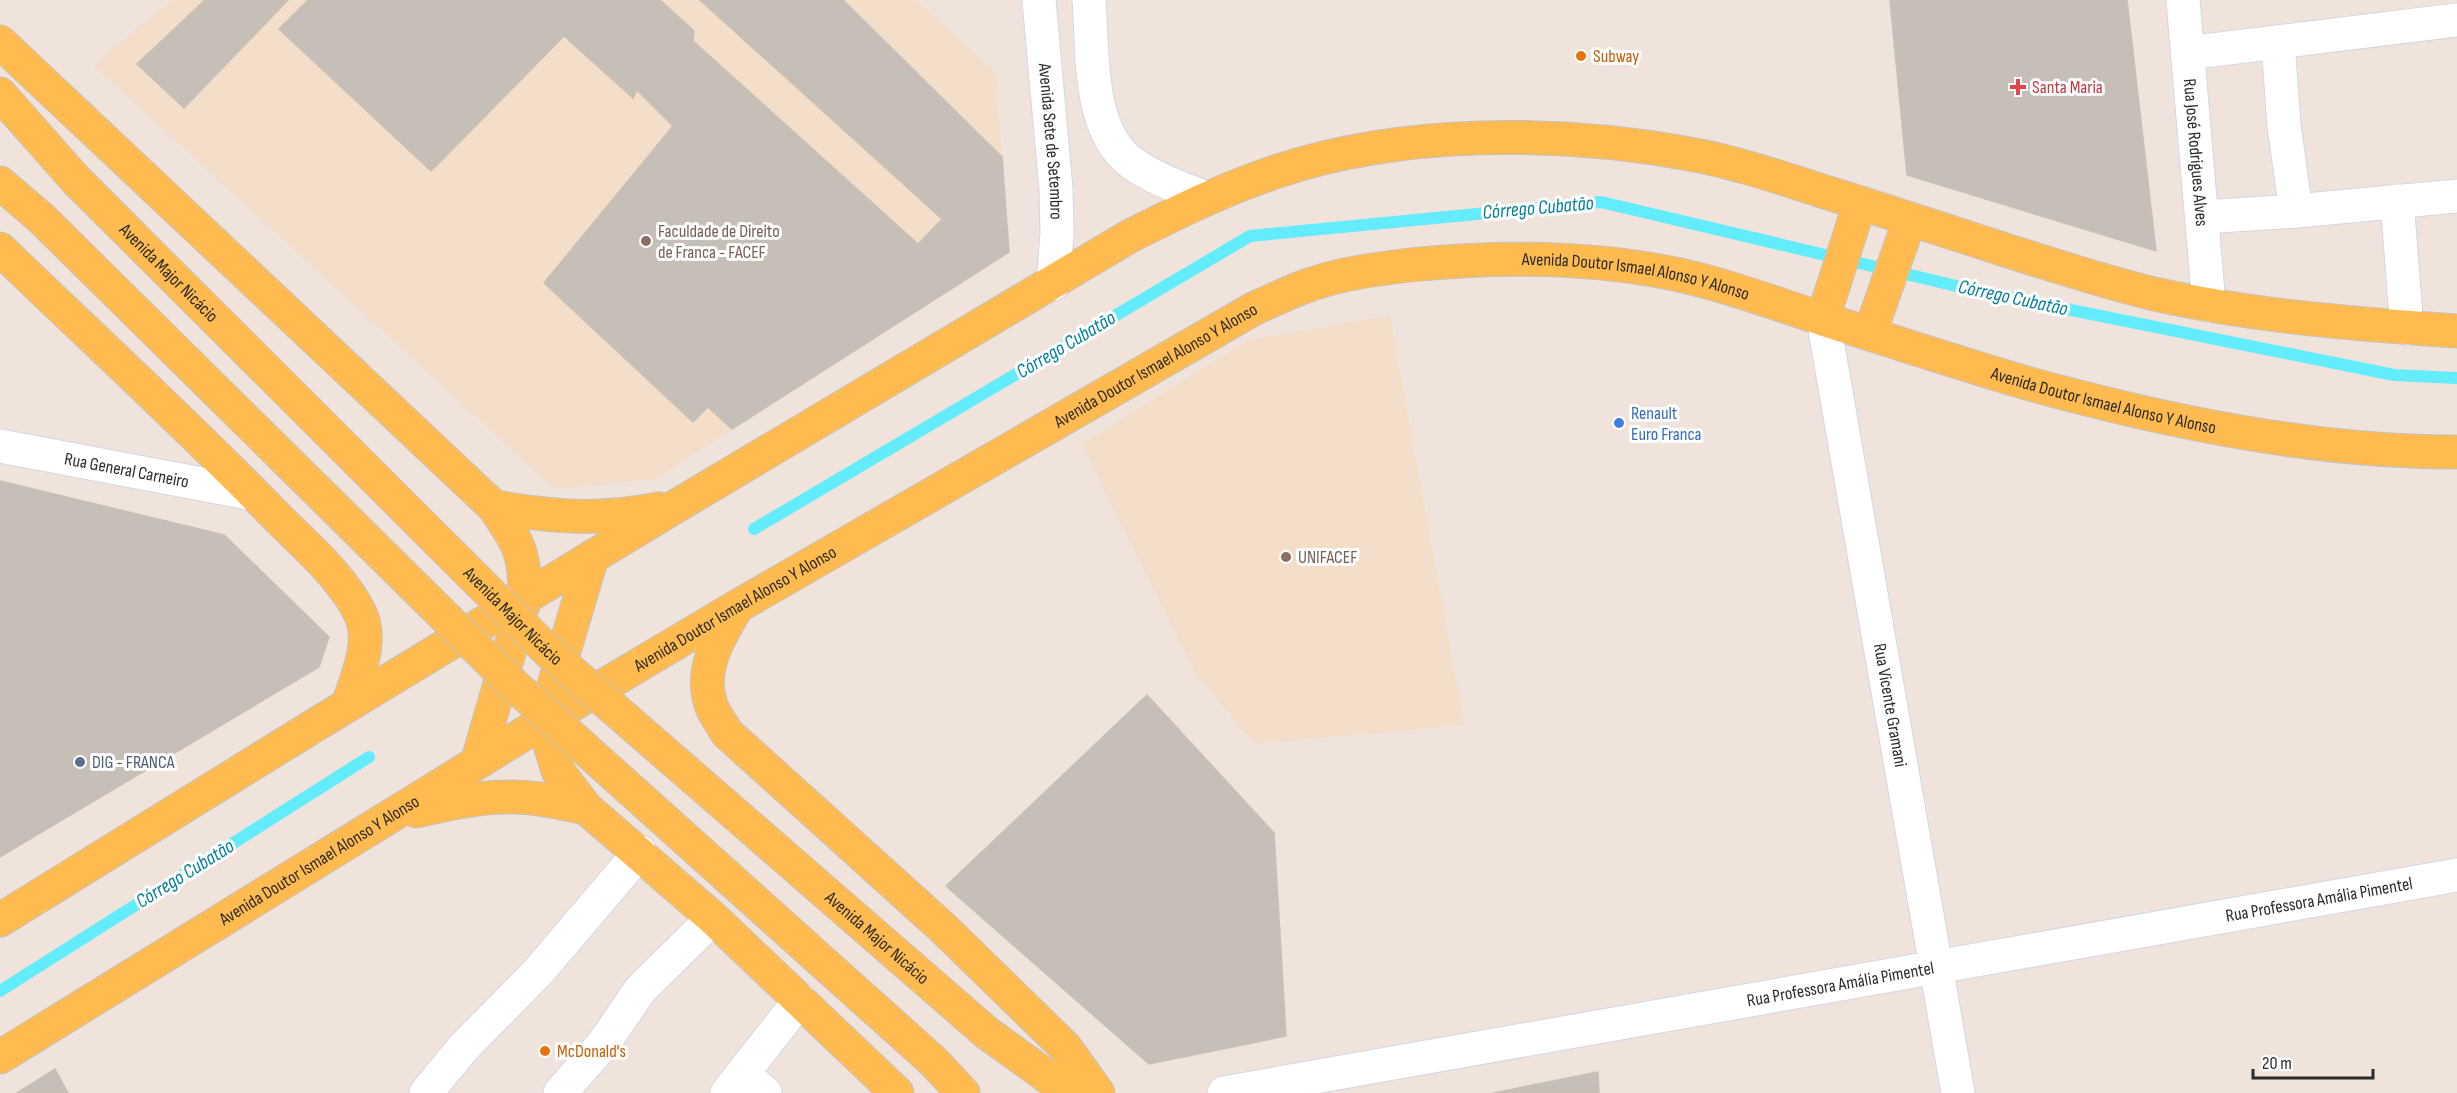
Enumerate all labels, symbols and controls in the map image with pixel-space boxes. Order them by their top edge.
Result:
place label: Subway [1593,46,1639,67]
marker: Subway [1574,49,1588,63]
street label: Avenida Sete de Setembro [1034,61,1067,220]
place label: Santa Maria [2032,77,2103,98]
marker: Santa Maria [2009,78,2027,96]
street label: Rua José Rodrigues Alves [2179,78,2213,227]
water label: Córrego Cubatão [1481,191,1595,225]
street label: Avenida Major Nicácio [115,218,223,326]
place label: Faculdade de Direito de Franca - FACEF [658,221,780,263]
marker: Faculdade de Direito de Franca - FACEF [639,234,653,248]
street label: Avenida Doutor Ismael Alonso Y Alonso [1521,249,1752,304]
water label: Córrego Cubatão [1956,275,2070,321]
street label: Avenida Doutor Ismael Alonso Y Alonso [1049,298,1261,433]
water label: Córrego Cubatão [1012,306,1120,384]
street label: Avenida Doutor Ismael Alonso Y Alonso [1988,362,2218,438]
place label: Renault Euro Franca [1631,403,1701,445]
marker: Renault Euro Franca [1612,416,1626,430]
street label: Rua General Carneiro [63,448,191,492]
street label: Avenida Doutor Ismael Alonso Y Alonso [629,541,840,677]
place label: UNIFACEF [1298,547,1357,568]
marker: UNIFACEF [1279,550,1293,564]
street label: Avenida Major Nicácio [459,562,567,670]
street label: Rua Vicente Gramani [1869,642,1912,769]
place label: DIG - FRANCA [92,752,175,773]
marker: DIG - FRANCA [73,755,87,769]
street label: Avenida Doutor Ismael Alonso Y Alonso [214,791,423,930]
water label: Córrego Cubatão [131,834,239,914]
street label: Rua Professora Amália Pimentel [2224,873,2414,926]
street label: Avenida Major Nicácio [820,886,934,989]
street label: Rua Professora Amália Pimentel [1745,957,1936,1011]
place label: McDonald's [557,1041,626,1062]
scale bar [2253,1042,2373,1080]
marker: McDonald's [538,1044,552,1058]
text: 20 m [2262,1053,2292,1074]

